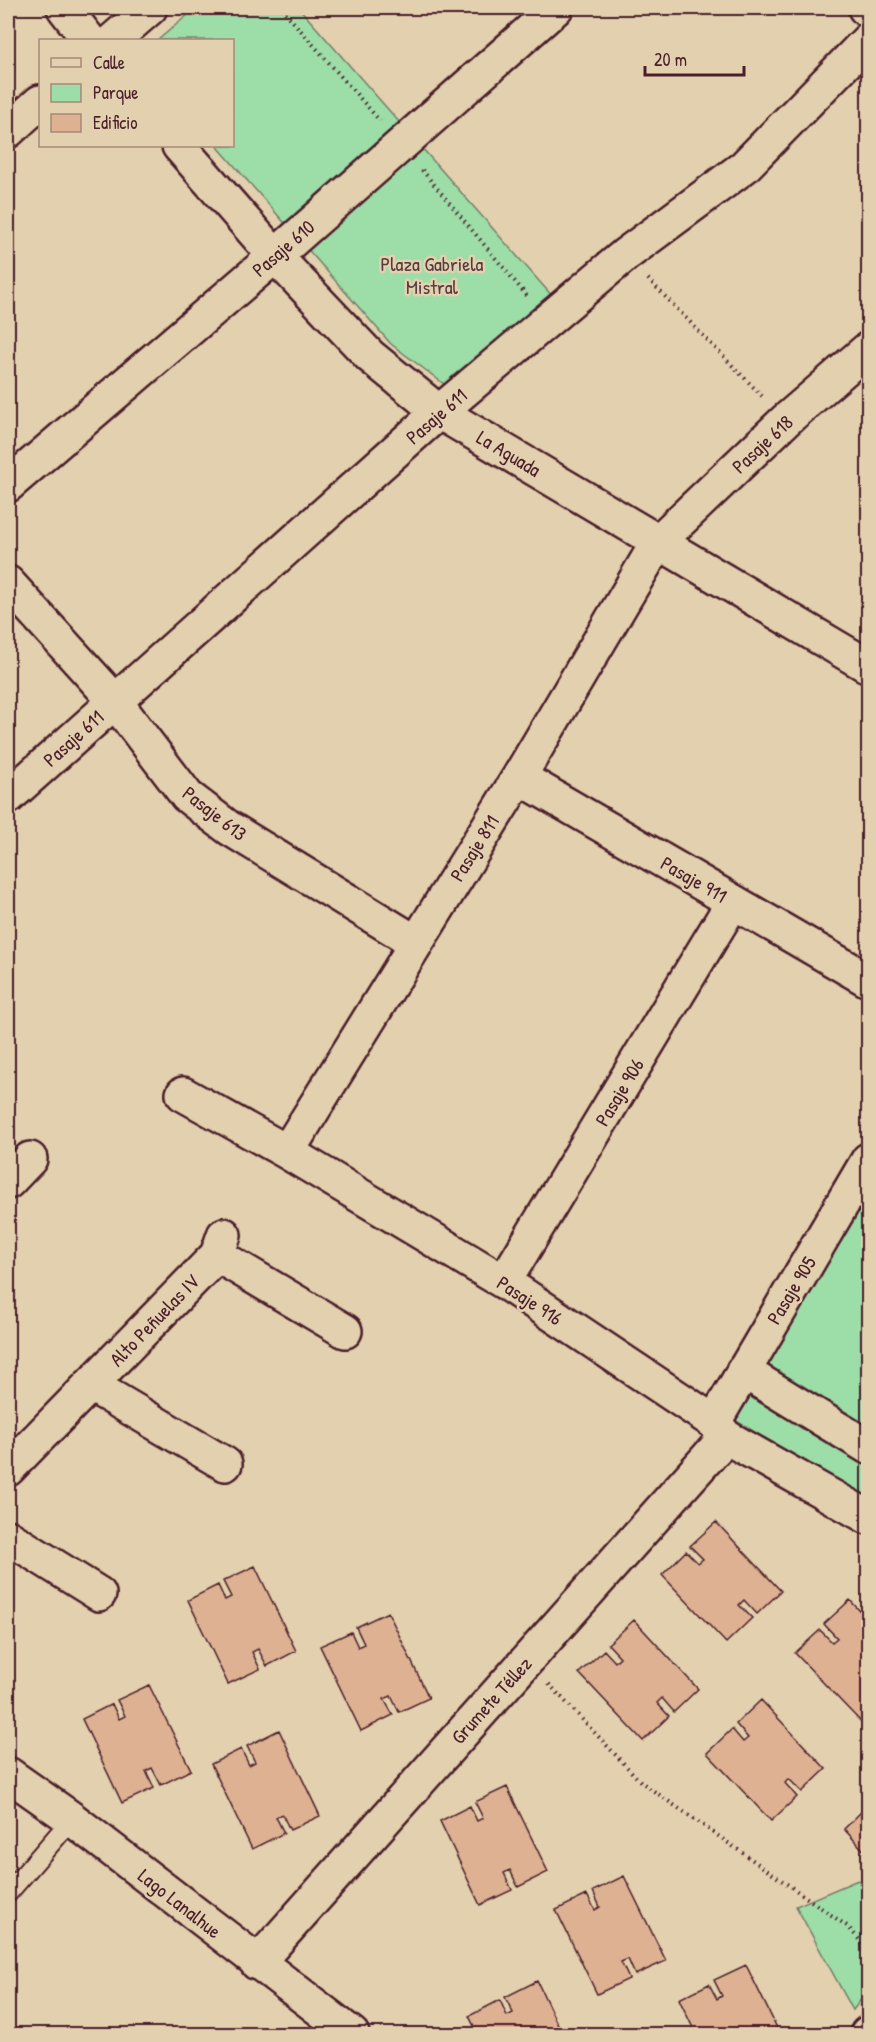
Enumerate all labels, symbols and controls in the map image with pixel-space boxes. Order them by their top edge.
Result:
legend [39,39,234,147]
scale bar [645,39,744,77]
text: 20 m [654,47,687,72]
text: Calle [93,50,125,75]
text: Parque [93,80,138,105]
text: Edificio [93,110,137,135]
street label: Pasaje 610 [246,213,320,283]
park label: Plaza Gabriela Mistral [381,250,484,300]
street label: Pasaje 611 [400,382,472,450]
street label: Pasaje 618 [726,409,798,479]
street label: La Aguada [472,423,546,483]
street label: Pasaje 611 [37,704,109,772]
street label: Pasaje 613 [177,779,253,847]
street label: Pasaje 811 [443,810,505,886]
street label: Pasaje 911 [656,849,732,909]
street label: Pasaje 906 [588,1053,650,1131]
street label: Pasaje 905 [760,1250,822,1329]
street label: Alto Peñuelas IV [103,1267,205,1372]
street label: Pasaje 916 [492,1269,568,1331]
street label: Grumete Téllez [445,1650,538,1749]
street label: Lago Lanalhue [133,1862,227,1944]

